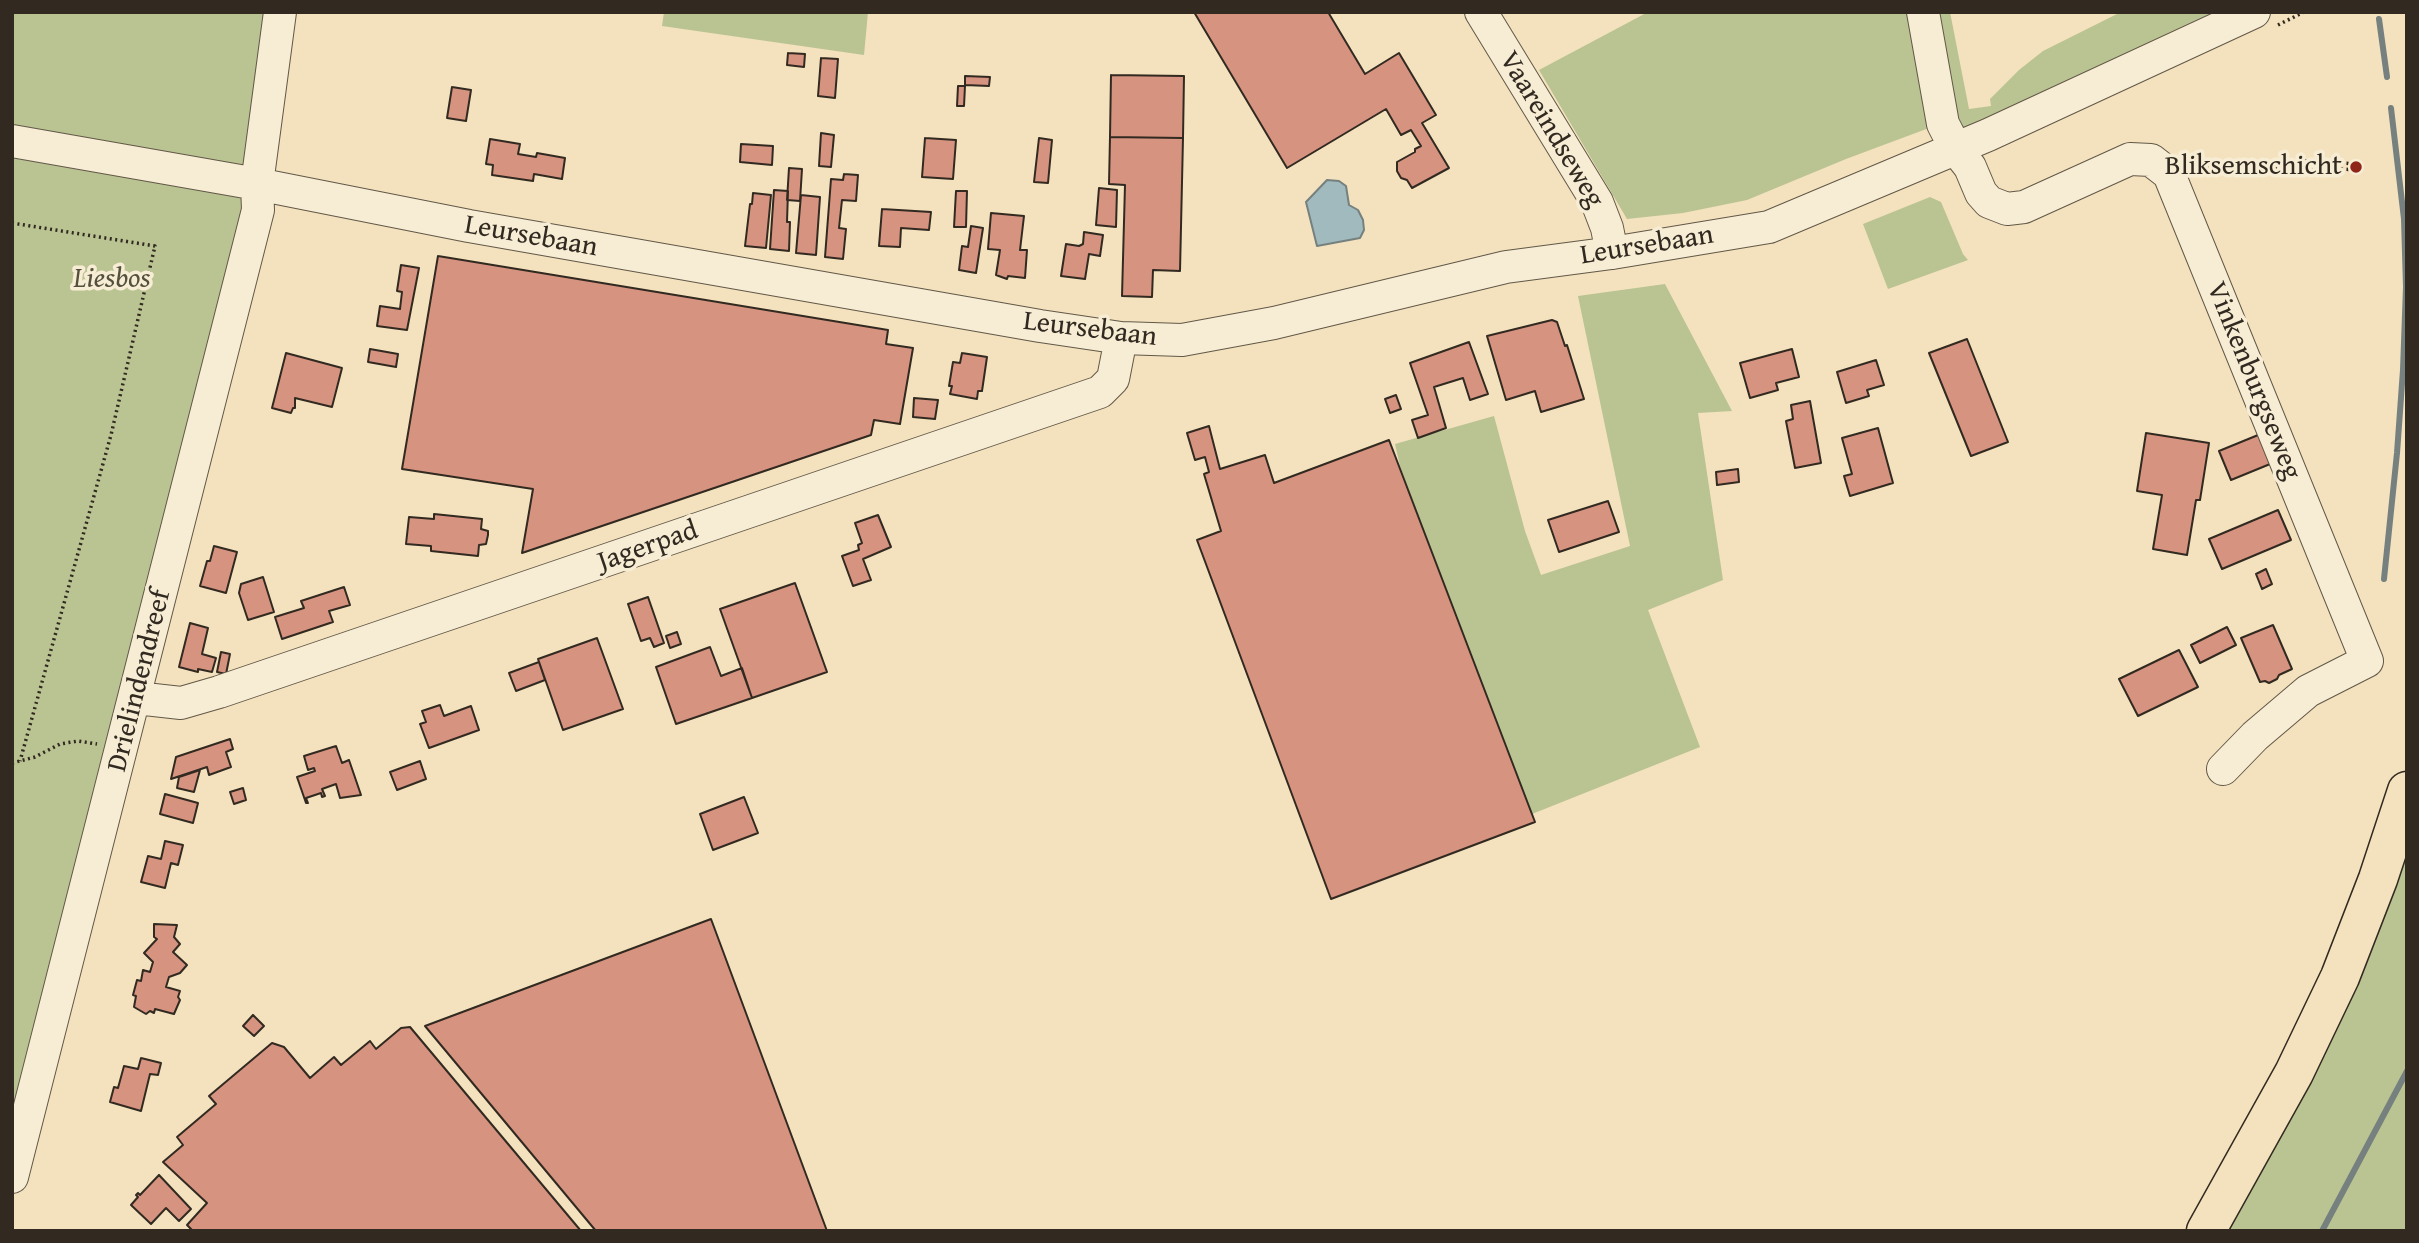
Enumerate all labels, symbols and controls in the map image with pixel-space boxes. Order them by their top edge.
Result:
street label: Vaareindseweg [1491,46,1611,214]
place label: Bliksemschicht [2165,150,2342,184]
marker: Bliksemschicht [2348,159,2364,175]
street label: Leursebaan [462,209,600,265]
street label: Leursebaan [1578,219,1716,273]
park label: Liesbos [74,263,150,297]
street label: Vinkenburgseweg [2198,277,2308,485]
street label: Leursebaan [1021,305,1159,355]
street label: Jagerpad [593,514,703,580]
street label: Drielindendreef [101,587,179,775]

